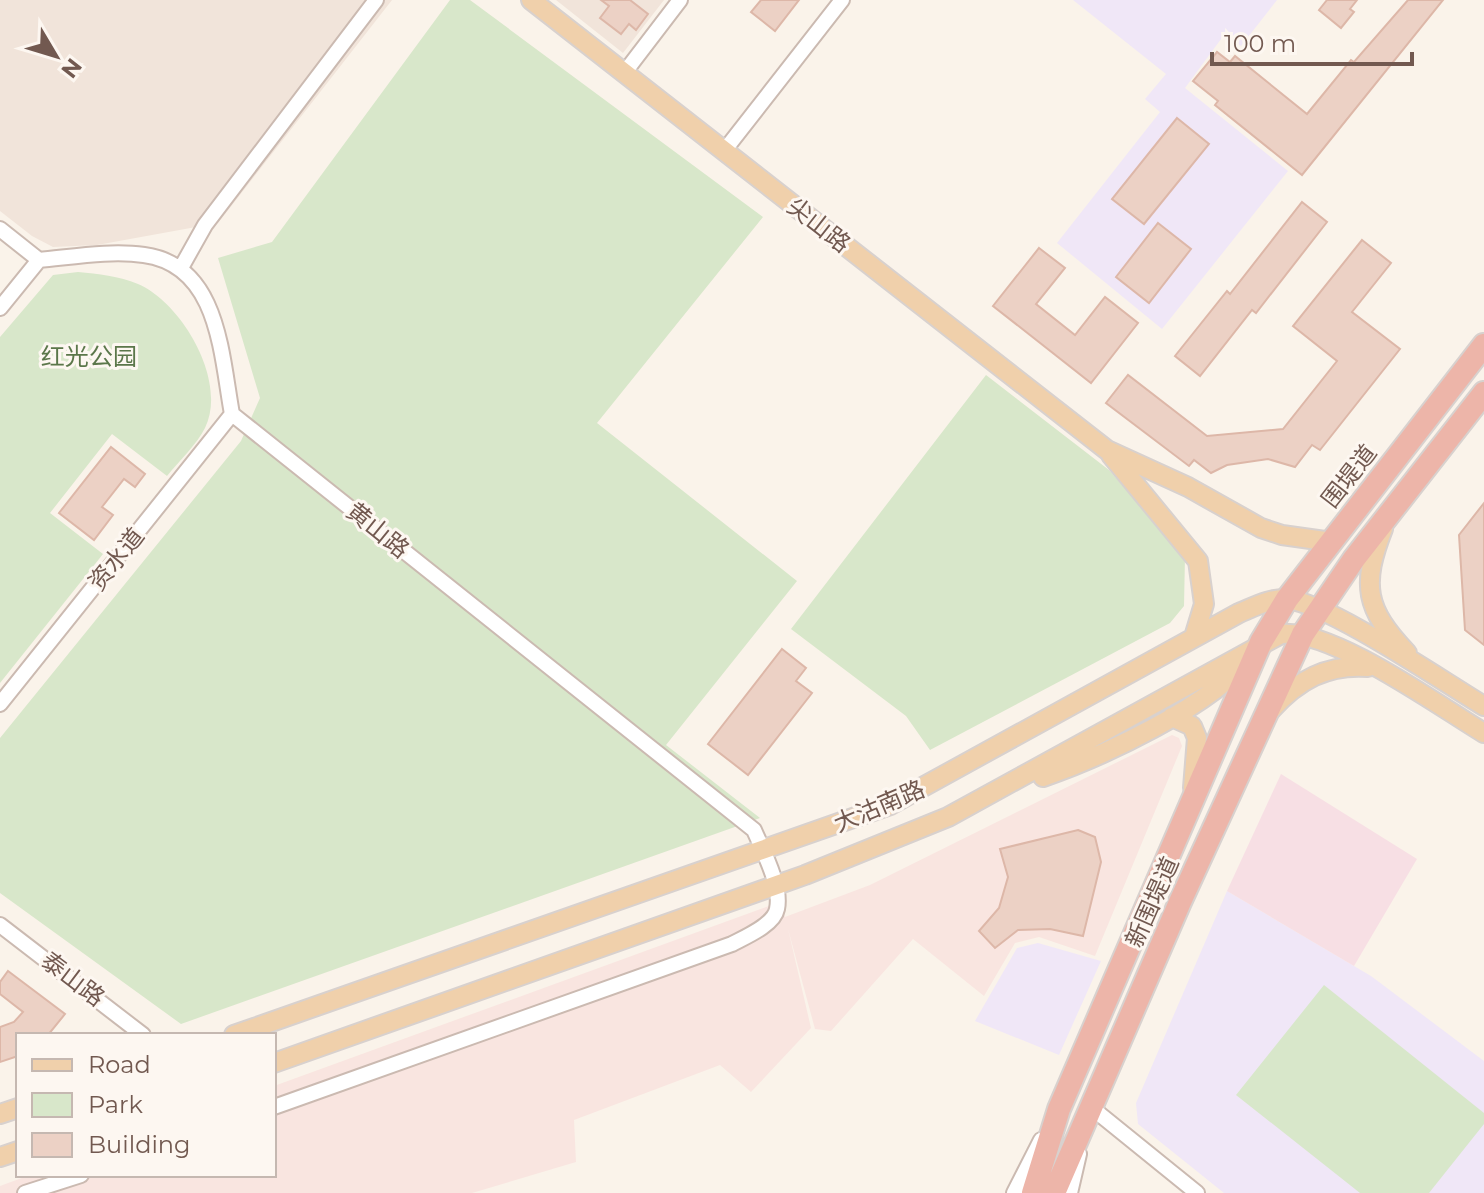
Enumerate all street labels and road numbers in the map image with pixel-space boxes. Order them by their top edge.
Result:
street label: 尖山路 [782,191,856,259]
street label: 围堤道 [1315,439,1383,513]
street label: 黄山路 [341,496,415,564]
street label: 资水道 [82,522,150,596]
street label: 大沽南路 [829,774,929,838]
street label: 新围堤道 [1119,852,1185,952]
street label: 泰山路 [36,946,110,1012]

